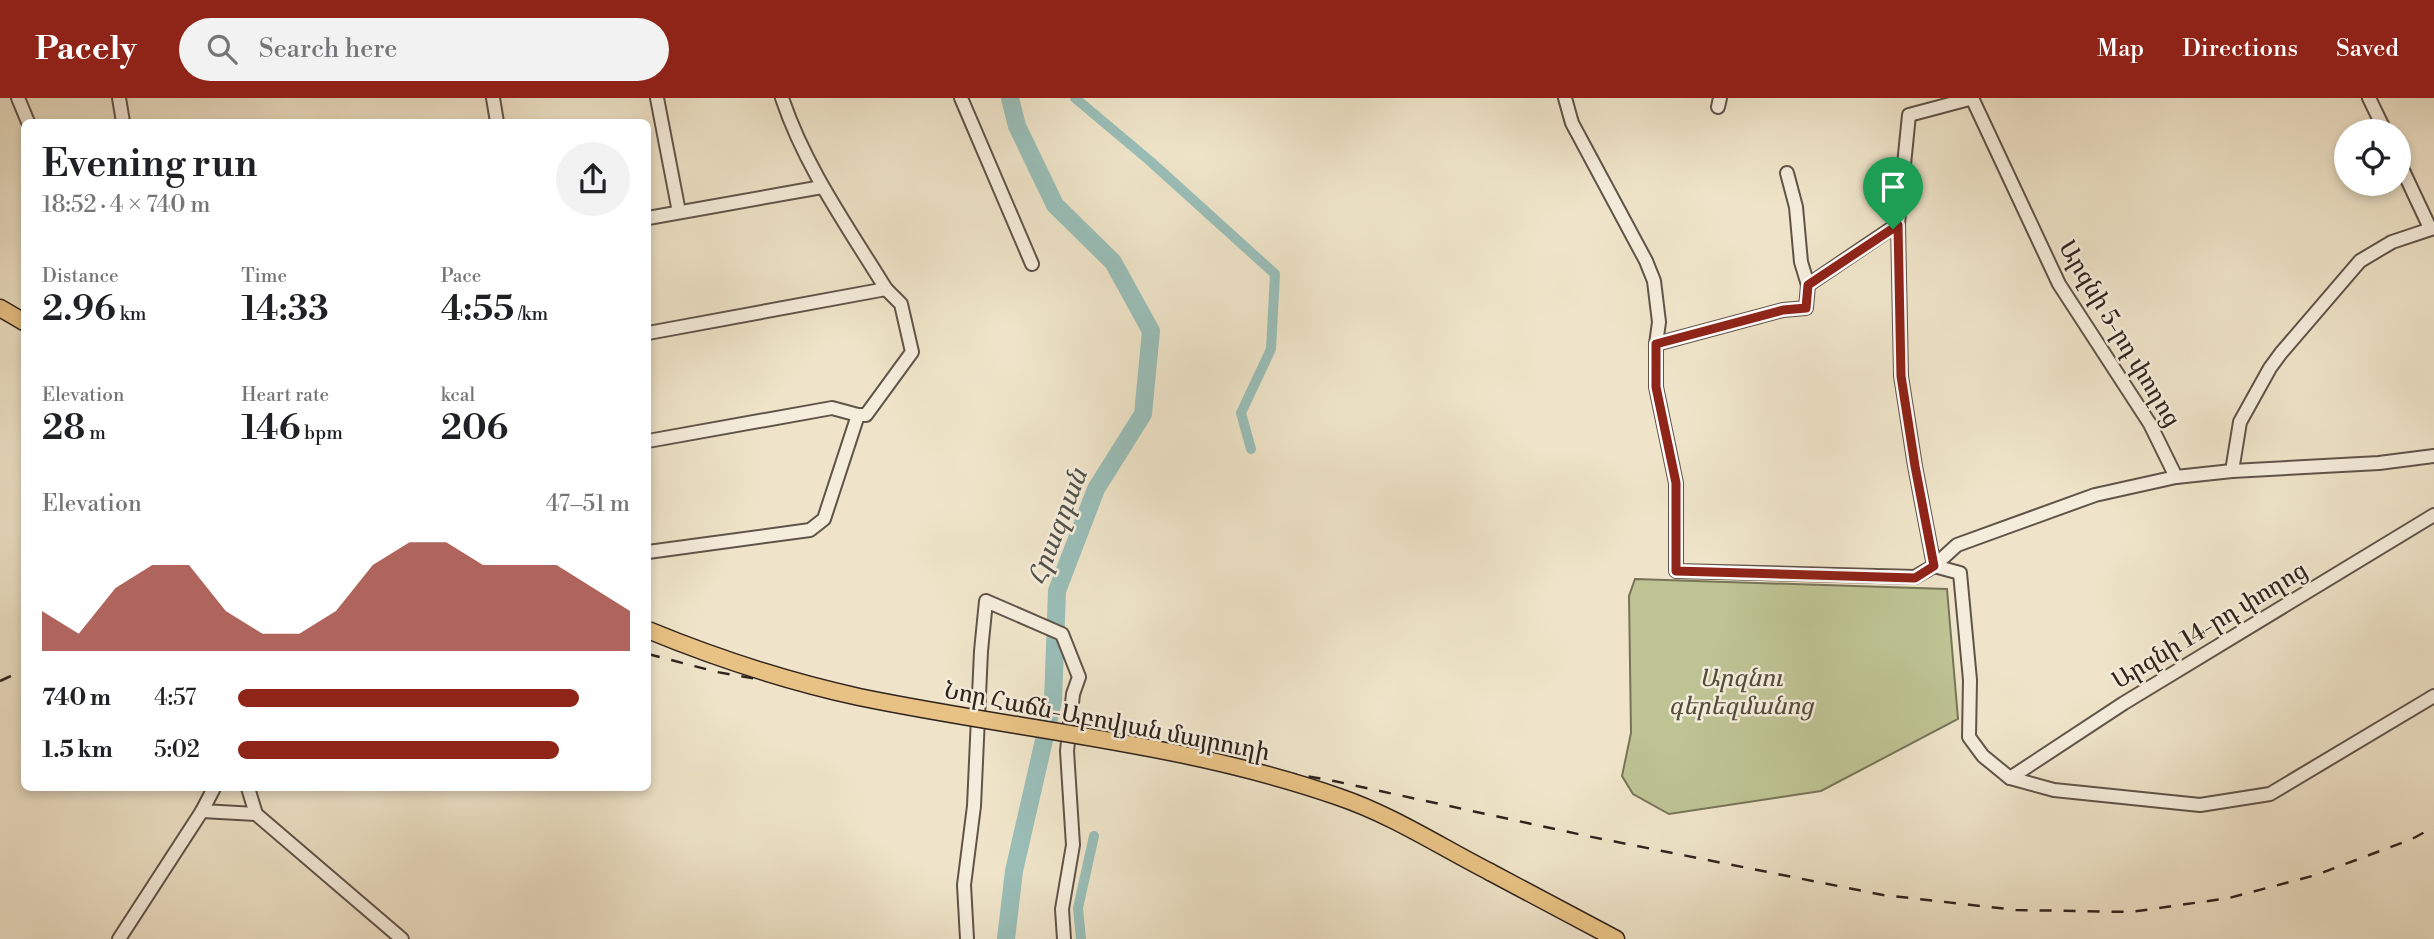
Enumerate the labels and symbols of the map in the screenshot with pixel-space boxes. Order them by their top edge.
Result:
pin [1863,157,1923,229]
street label: Արզնի 5-րդ փողոց [2051,235,2187,433]
water label: Հրազդան [1021,463,1095,590]
street label: Արզնի 14-րդ փողոց [2107,556,2313,696]
park label: Արզնու գերեզմանոց [1669,664,1815,722]
street label: Նոր Հաճն-Աբովյան մայրուղի [942,676,1272,768]

